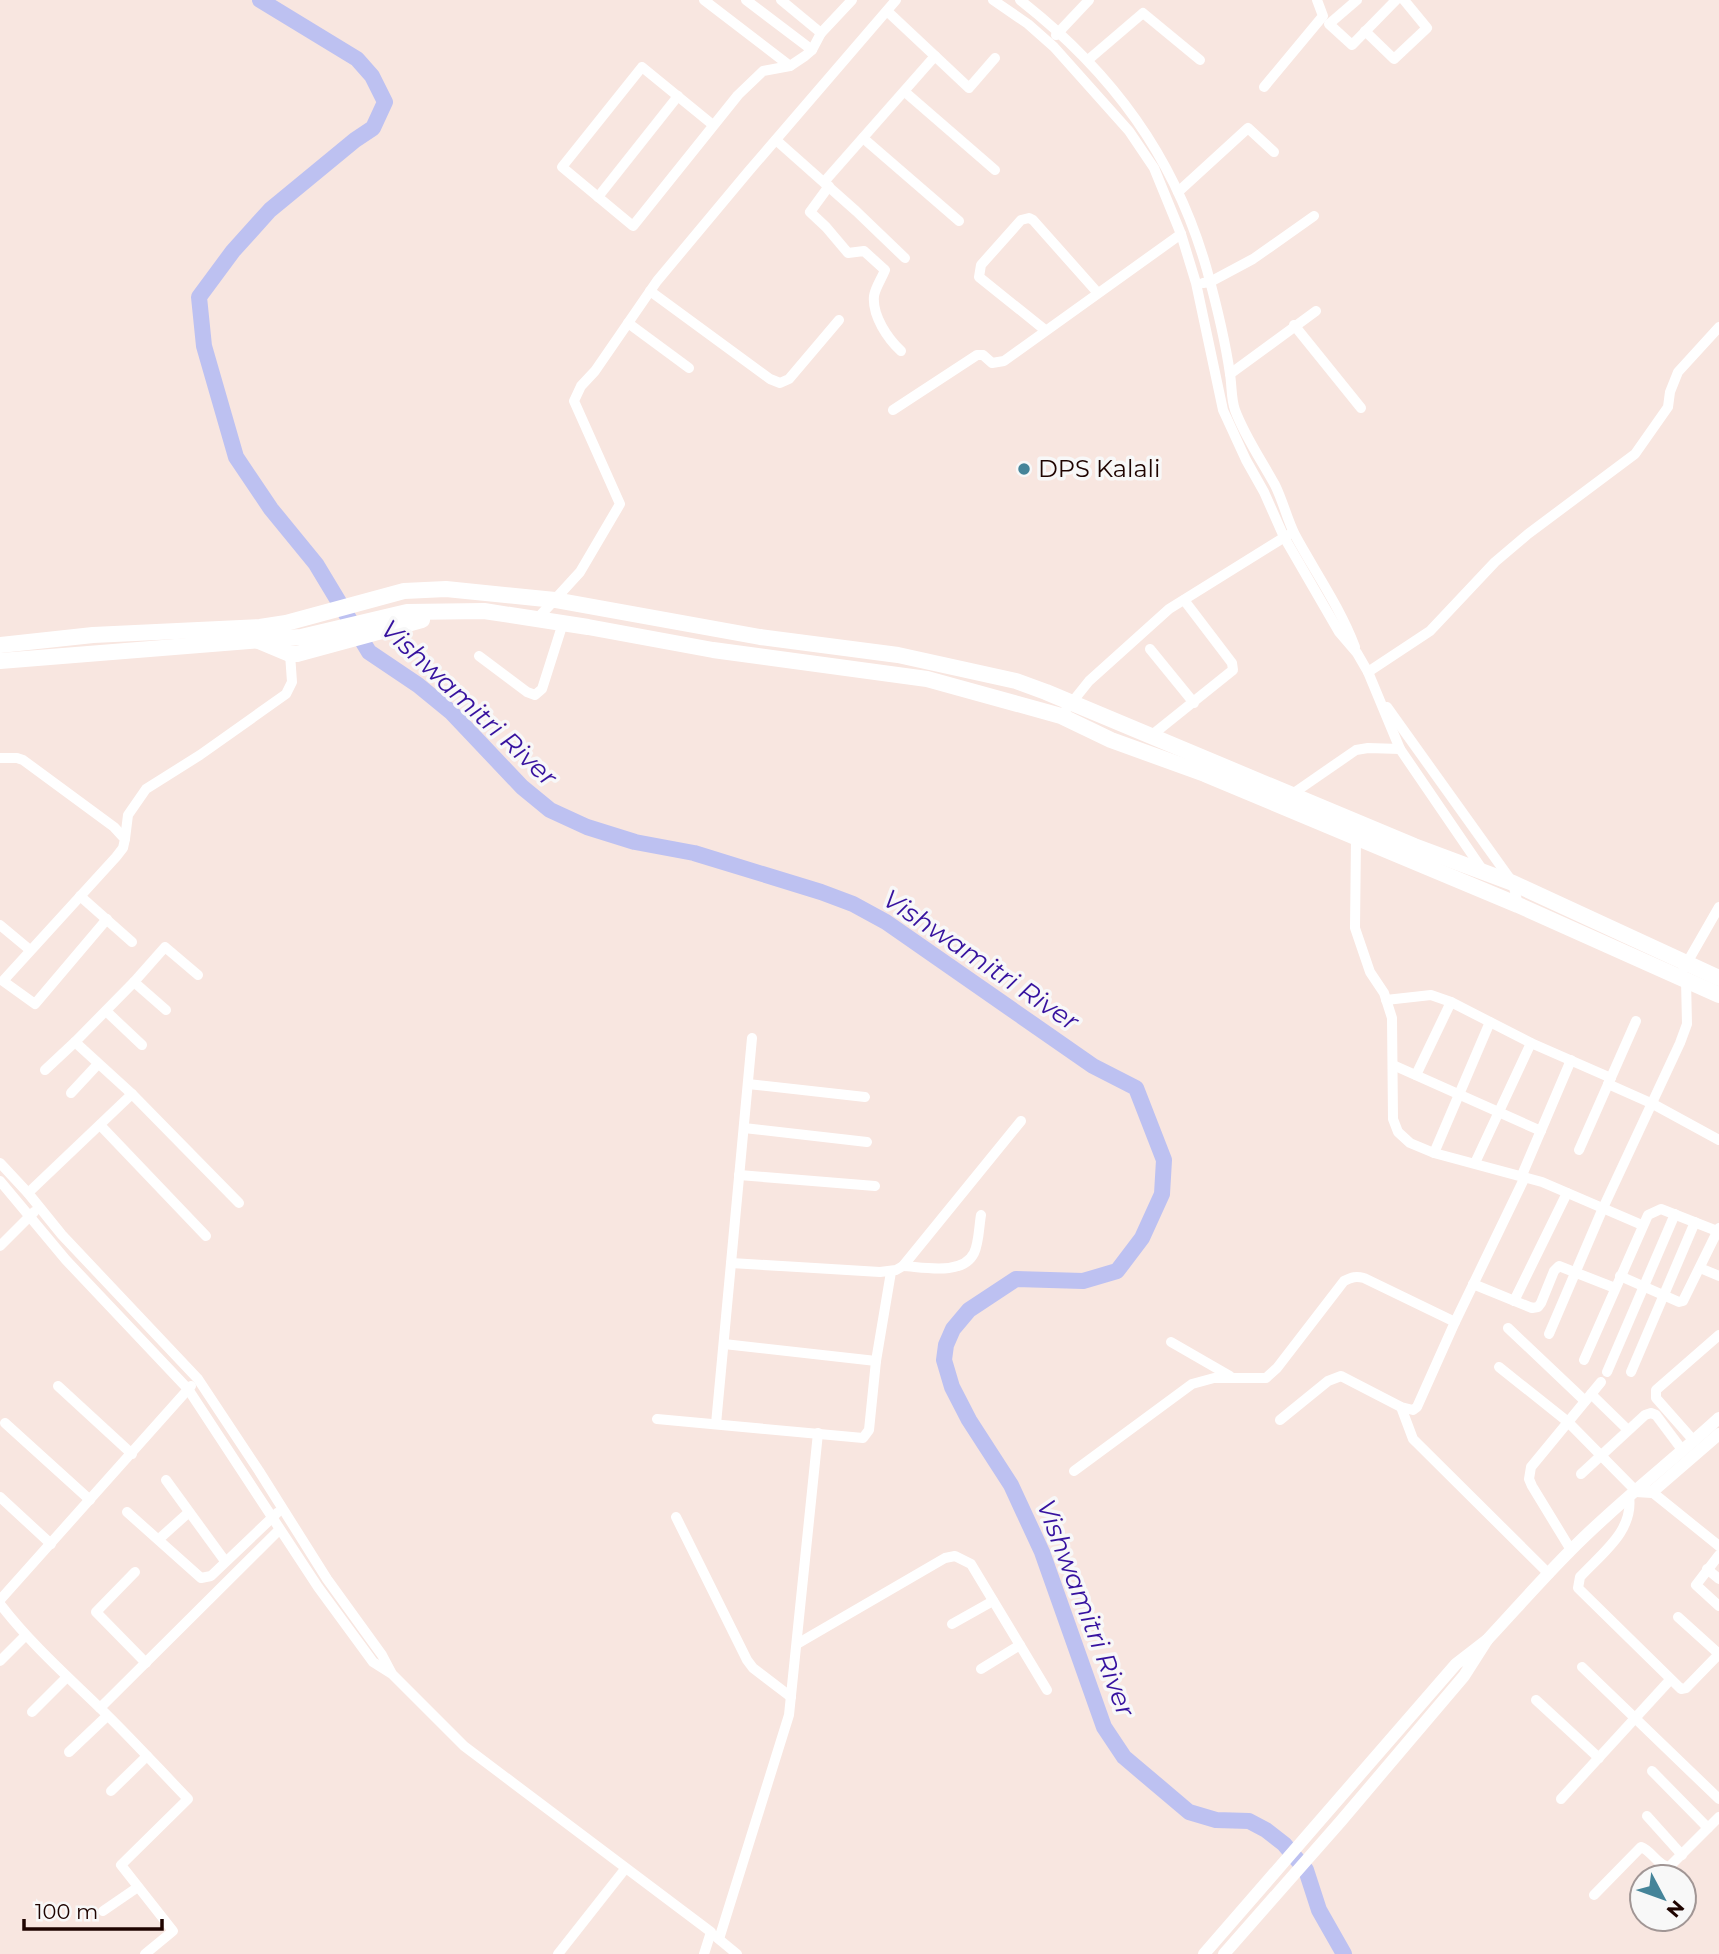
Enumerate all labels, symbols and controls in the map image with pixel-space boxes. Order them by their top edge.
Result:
place label: DPS Kalali [1038,454,1161,483]
marker: DPS Kalali [1016,461,1032,477]
water label: Vishwamitri River [374,613,564,793]
water label: Vishwamitri River [877,883,1086,1038]
water label: Vishwamitri River [1030,1495,1142,1721]
north arrow [1628,1863,1698,1933]
scale bar [24,1888,163,1932]
text: N [1662,1895,1689,1922]
text: 100 m [35,1899,98,1924]

